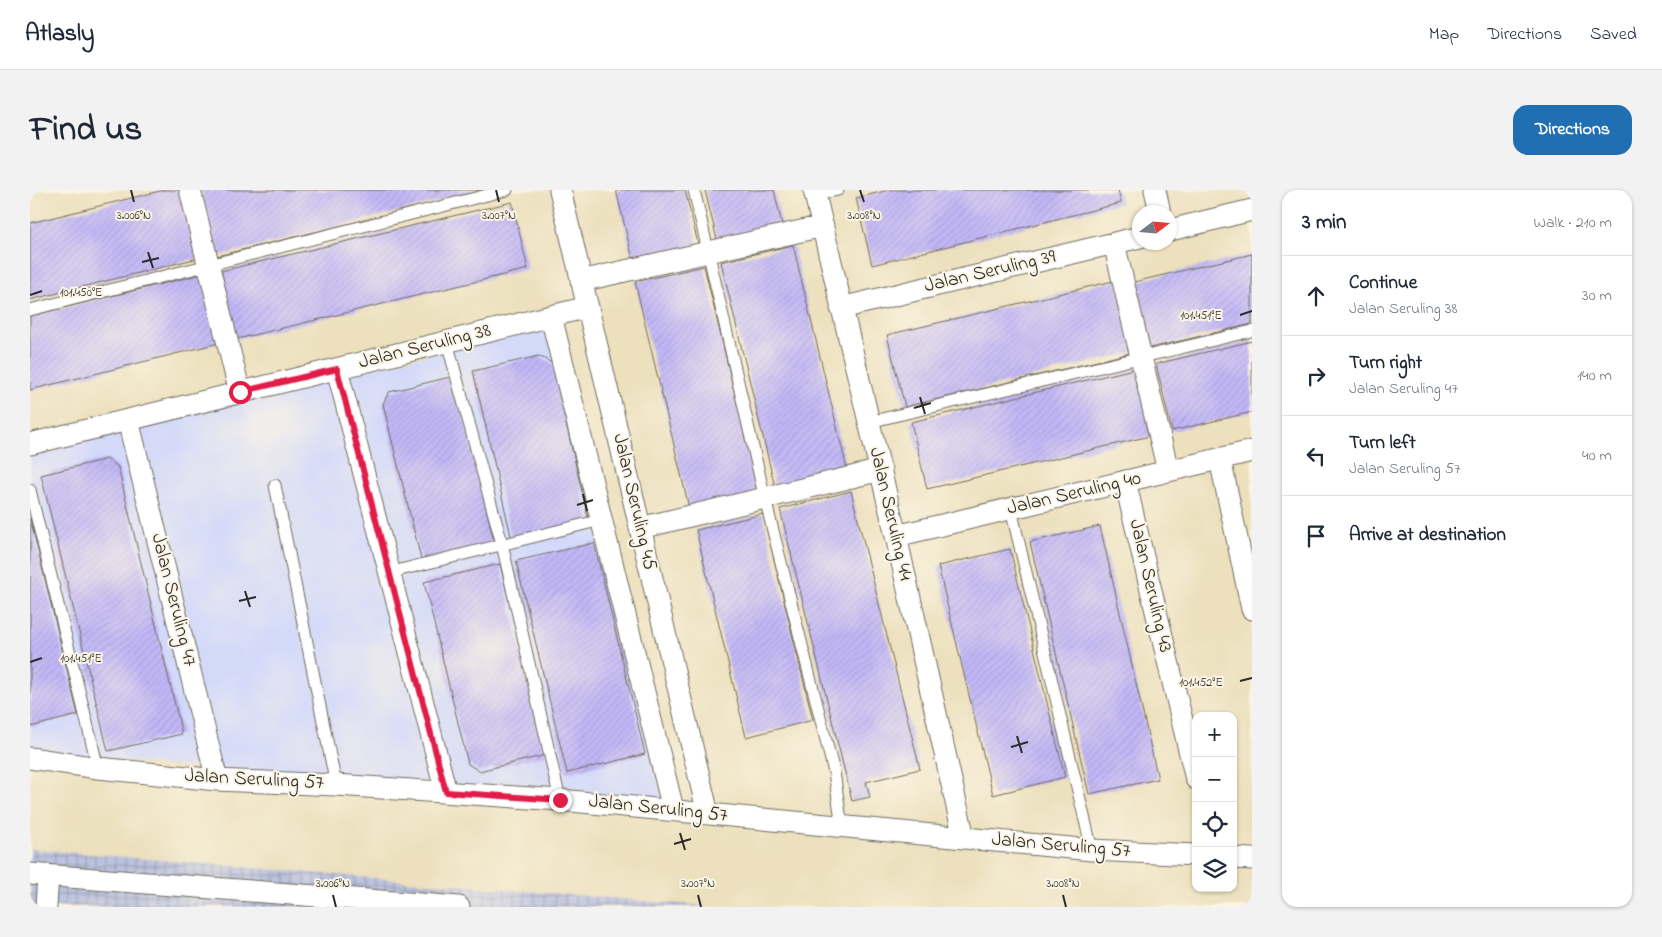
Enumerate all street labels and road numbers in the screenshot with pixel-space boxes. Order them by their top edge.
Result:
street label: Jalan Seruling 39 [921,243,1059,302]
street label: Jalan Seruling 38 [356,317,495,378]
street label: Jalan Seruling 45 [603,431,664,573]
street label: Jalan Seruling 44 [860,444,919,584]
street label: Jalan Seruling 40 [1004,464,1144,524]
street label: Jalan Seruling 43 [1120,516,1179,656]
street label: Jalan Seruling 47 [141,530,204,670]
street label: Jalan Seruling 57 [184,762,324,799]
street label: Jalan Seruling 57 [587,787,729,832]
street label: Jalan Seruling 57 [990,825,1132,868]

